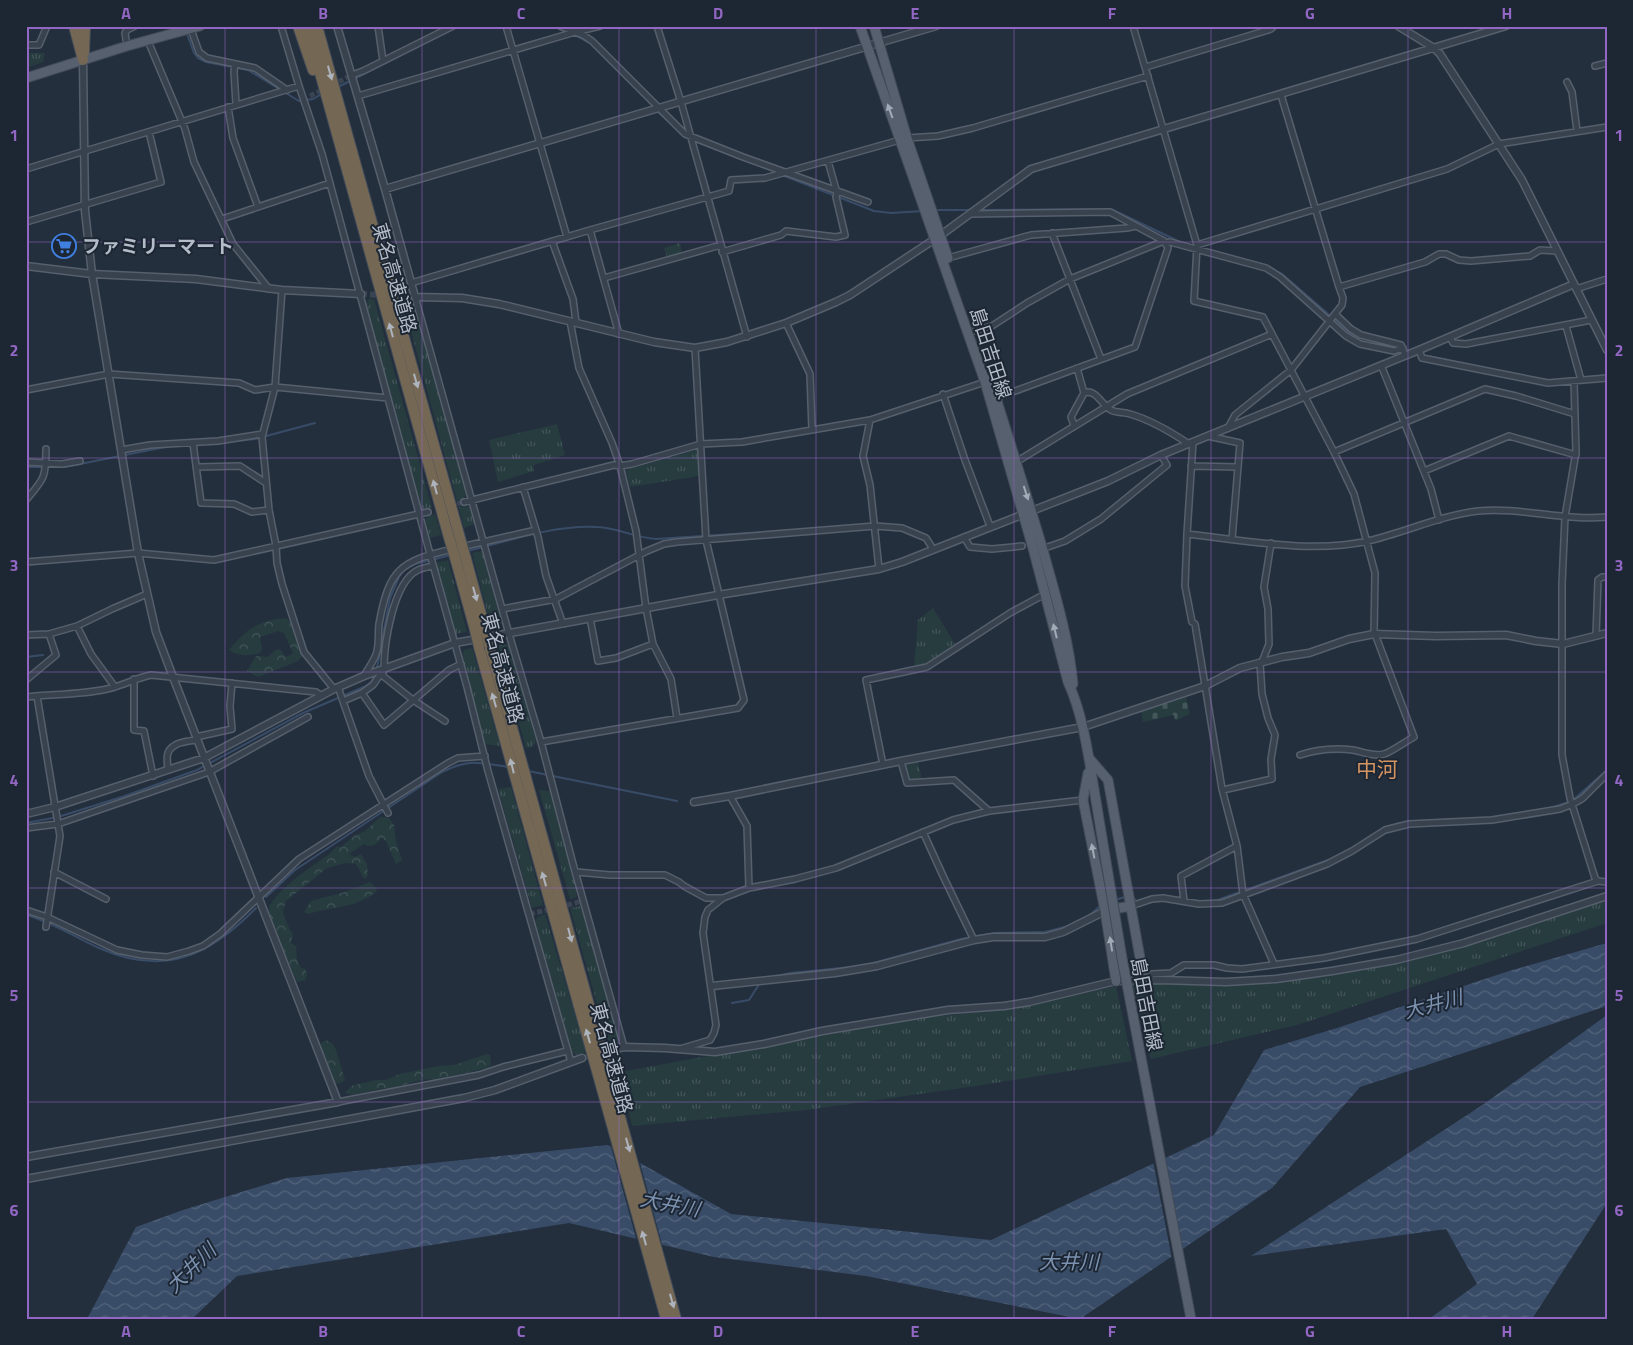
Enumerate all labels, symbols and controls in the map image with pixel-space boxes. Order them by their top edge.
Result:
text: A [121,1,131,25]
text: B [318,1,328,25]
text: C [517,1,526,25]
text: D [713,1,723,25]
text: E [911,1,920,25]
text: F [1108,1,1117,25]
text: G [1305,1,1315,25]
text: H [1502,1,1512,25]
one-way arrow [327,66,335,81]
one-way arrow [886,104,893,119]
text: 1 [10,123,18,147]
text: 1 [1615,123,1623,147]
street label: 東名高速道路 [366,219,425,337]
place label: ファミリーマート [82,231,234,260]
supermarket icon: ファミリーマート [51,233,77,259]
street label: 島田吉田線 [963,303,1020,403]
one-way arrow [387,323,395,338]
text: 2 [10,338,18,362]
text: 2 [1615,338,1623,362]
one-way arrow [413,374,421,389]
one-way arrow [430,479,438,494]
one-way arrow [1023,485,1031,500]
text: 3 [10,553,18,577]
text: 3 [1615,553,1623,577]
one-way arrow [472,587,480,602]
street label: 東名高速道路 [475,609,532,727]
one-way arrow [1050,623,1058,638]
one-way arrow [490,693,498,708]
district label: 中河 [1356,753,1398,785]
one-way arrow [508,759,516,774]
text: 4 [10,768,19,792]
text: 4 [1615,768,1624,792]
one-way arrow [1089,843,1097,859]
one-way arrow [540,872,548,887]
one-way arrow [566,927,574,942]
one-way arrow [1106,936,1114,952]
street label: 島田吉田線 [1124,955,1171,1053]
water label: 大井川 [1400,980,1468,1026]
text: 5 [10,983,19,1007]
text: 5 [1615,983,1624,1007]
street label: 東名高速道路 [584,999,641,1117]
one-way arrow [583,1028,591,1043]
one-way arrow [624,1137,632,1152]
water label: 大井川 [638,1183,704,1225]
text: 6 [10,1198,19,1222]
text: 6 [1615,1198,1624,1222]
one-way arrow [639,1230,647,1245]
water label: 大井川 [158,1234,224,1300]
water label: 大井川 [1039,1246,1101,1277]
one-way arrow [668,1294,676,1309]
text: A [121,1319,131,1343]
text: B [318,1319,328,1343]
text: C [517,1319,526,1343]
text: D [713,1319,723,1343]
text: E [911,1319,920,1343]
text: F [1108,1319,1117,1343]
text: G [1305,1319,1315,1343]
text: H [1502,1319,1512,1343]

